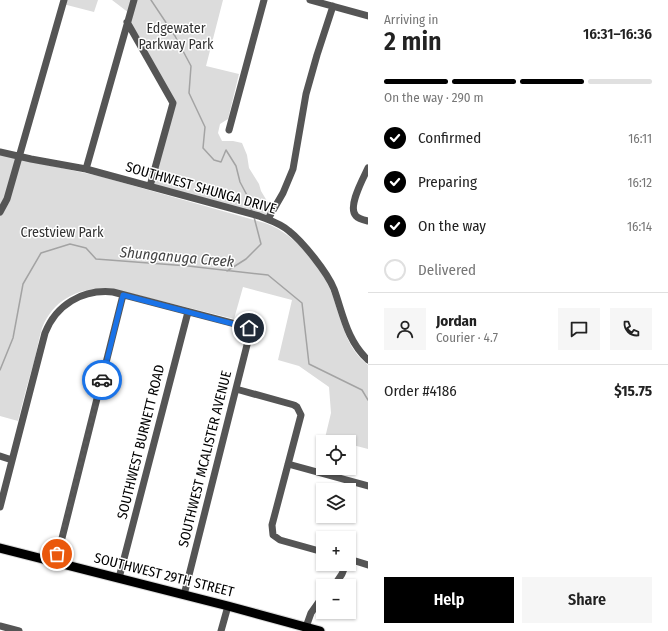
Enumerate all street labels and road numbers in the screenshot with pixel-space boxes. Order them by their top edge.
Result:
street label: SOUTHWEST SHUNGA DRIVE [124,158,279,218]
street label: SOUTHWEST BURNETT ROAD [114,363,168,521]
street label: SOUTHWEST MCALISTER AVENUE [175,369,235,549]
street label: SOUTHWEST 29TH STREET [92,549,236,601]

